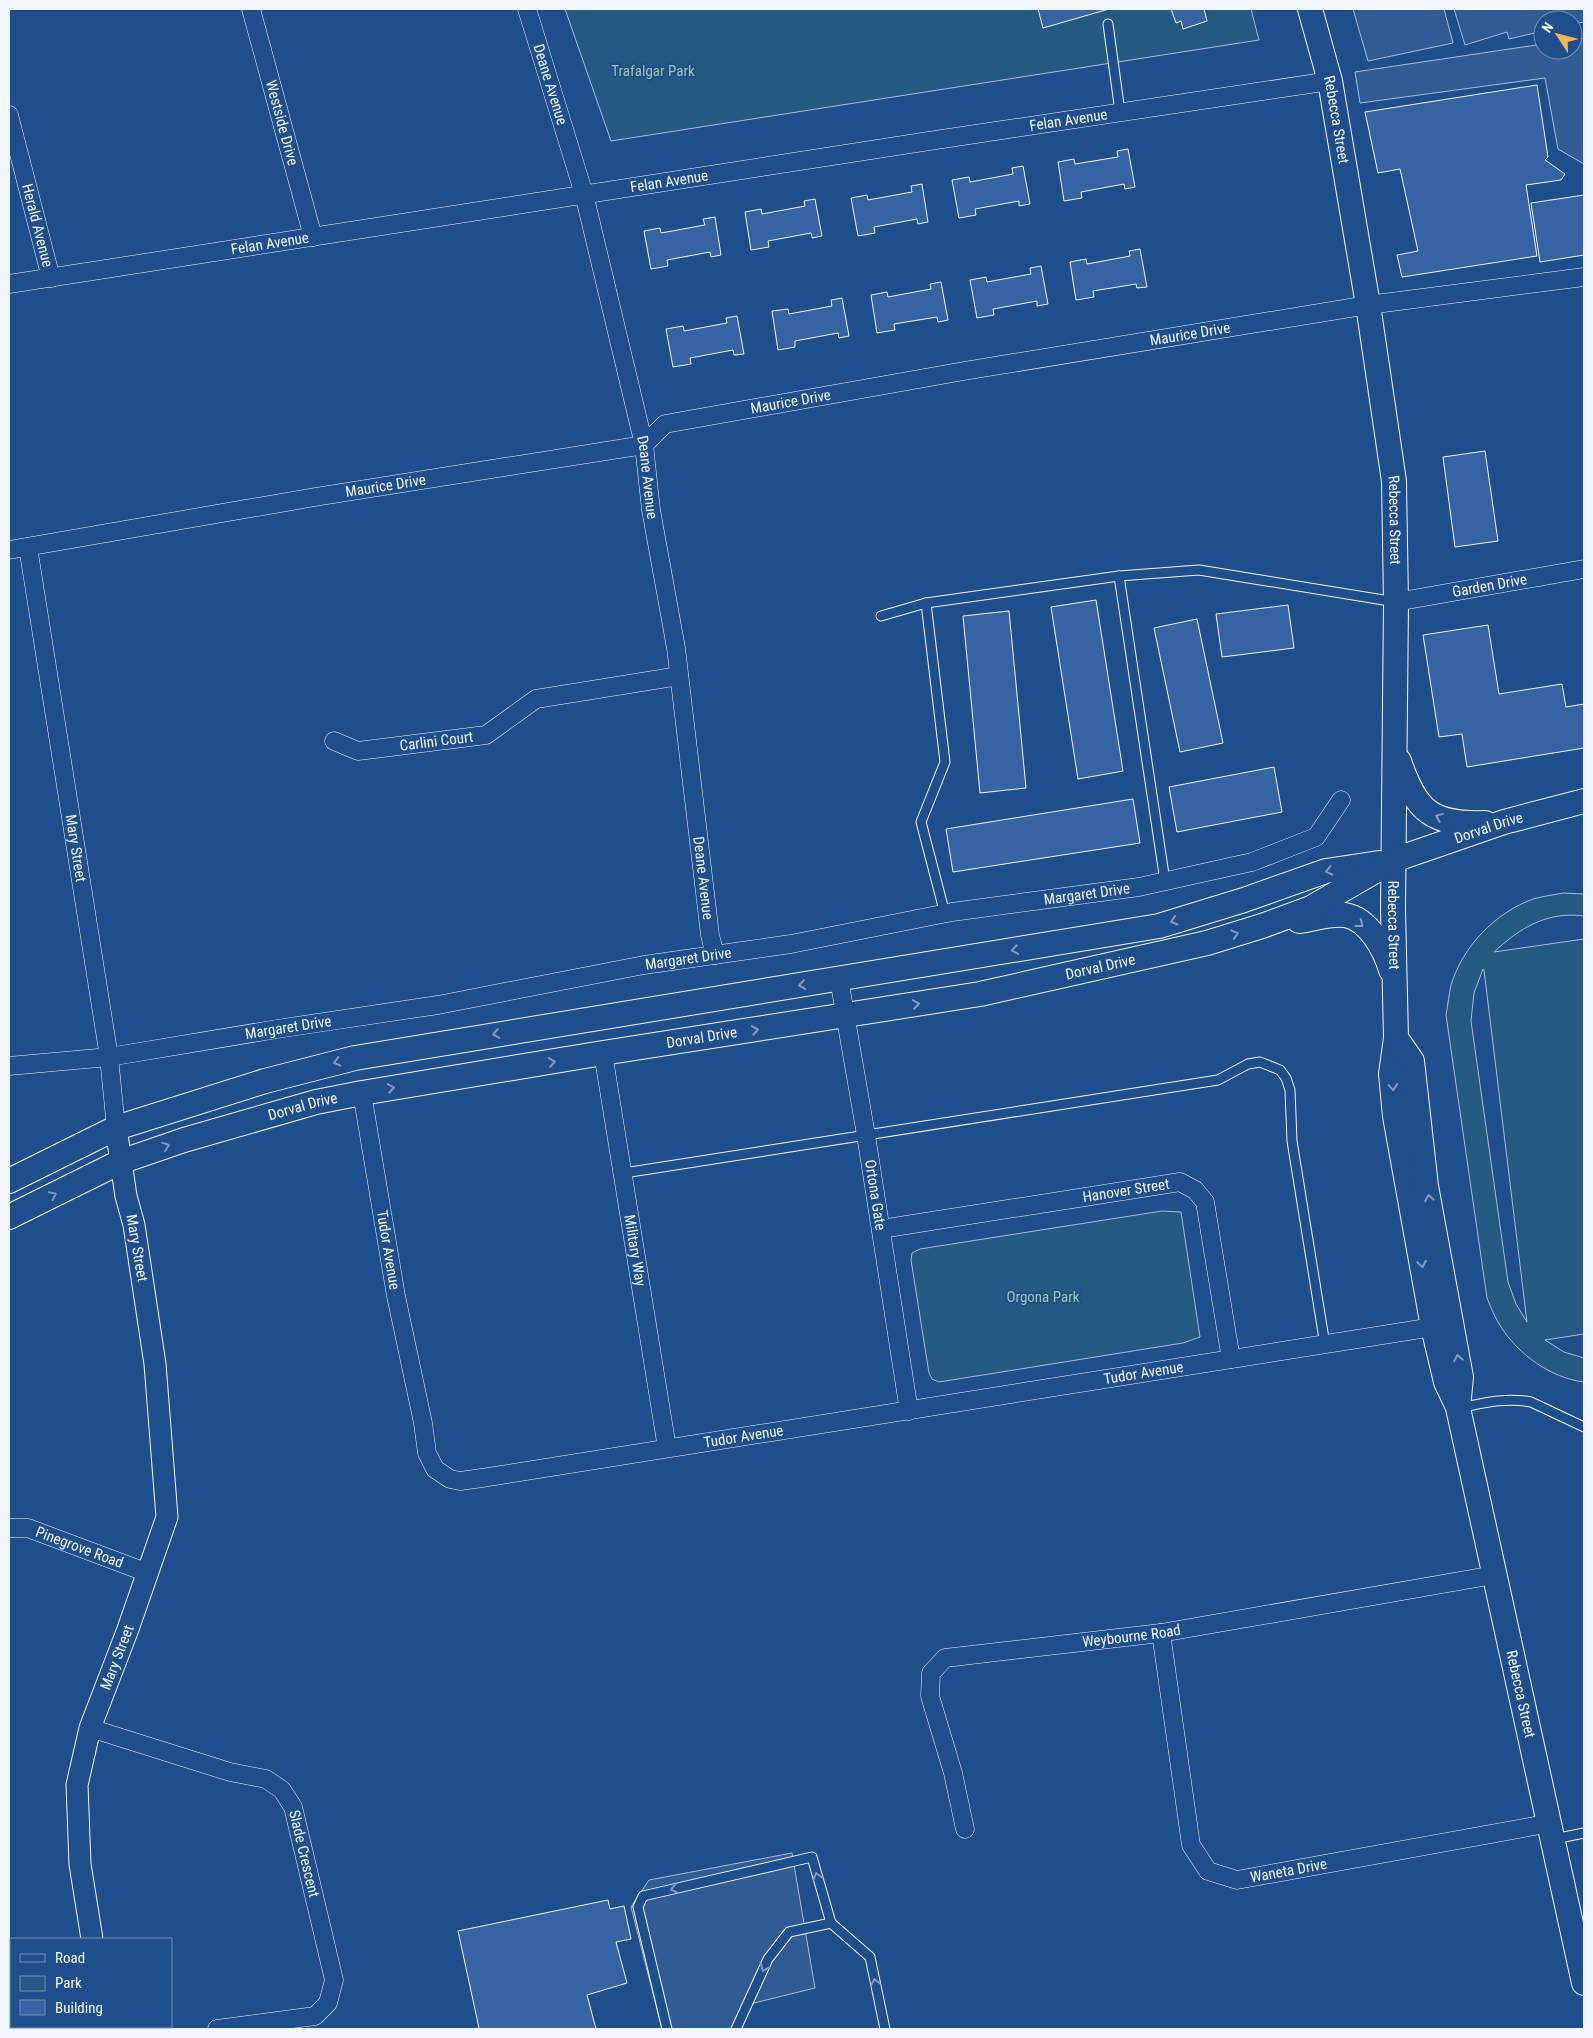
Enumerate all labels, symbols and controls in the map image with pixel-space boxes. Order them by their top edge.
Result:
north arrow [1533,10,1583,60]
text: N [1538,19,1556,36]
street label: Deane Avenue [529,42,571,127]
park label: Trafalgar Park [611,62,695,80]
street label: Rebecca Street [1320,73,1353,165]
street label: Westside Drive [262,78,302,168]
street label: Felan Avenue [1028,105,1109,135]
street label: Felan Avenue [629,166,709,196]
street label: Herald Avenue [18,182,57,269]
street label: Felan Avenue [230,229,310,258]
street label: Maurice Drive [1148,319,1232,350]
street label: Maurice Drive [749,386,832,418]
street label: Deane Avenue [633,434,661,520]
street label: Maurice Drive [344,471,427,501]
street label: Rebecca Street [1384,474,1404,565]
street label: Garden Drive [1451,570,1528,601]
street label: Carlini Court [399,728,474,755]
street label: Dorval Drive [1452,808,1525,847]
street label: Mary Street [62,813,90,883]
one-way arrow [1435,813,1444,823]
street label: Deane Avenue [689,835,717,921]
one-way arrow [1324,865,1333,876]
street label: Margaret Drive [1043,879,1131,909]
street label: Rebecca Street [1384,880,1403,970]
one-way arrow [1171,916,1179,926]
one-way arrow [1354,918,1364,927]
one-way arrow [1230,930,1238,940]
street label: Margaret Drive [644,944,732,974]
one-way arrow [1010,945,1019,955]
street label: Dorval Drive [1064,950,1137,984]
one-way arrow [798,979,806,990]
one-way arrow [911,1000,920,1010]
street label: Margaret Drive [244,1012,332,1043]
street label: Dorval Drive [665,1023,738,1052]
one-way arrow [751,1025,760,1035]
one-way arrow [492,1029,501,1039]
one-way arrow [333,1057,341,1067]
one-way arrow [547,1057,556,1067]
one-way arrow [387,1083,396,1093]
one-way arrow [1387,1083,1398,1091]
street label: Dorval Drive [266,1089,339,1124]
one-way arrow [162,1142,170,1152]
street label: Ortona Gate [861,1158,890,1232]
street label: Hanover Street [1081,1175,1171,1206]
one-way arrow [47,1191,56,1201]
one-way arrow [1424,1194,1434,1203]
street label: Tudor Avenue [373,1209,404,1291]
street label: Mary Street [122,1213,152,1283]
street label: Military Way [620,1213,650,1288]
one-way arrow [1416,1260,1427,1269]
park label: Orgona Park [1006,1288,1080,1306]
one-way arrow [1453,1354,1463,1363]
street label: Tudor Avenue [1102,1358,1185,1388]
street label: Tudor Avenue [702,1421,785,1452]
street label: Pinegrove Road [33,1523,126,1572]
street label: Weybourne Road [1081,1621,1182,1651]
street label: Mary Street [96,1623,138,1693]
street label: Rebecca Street [1502,1649,1539,1740]
street label: Slade Crescent [285,1808,323,1899]
street label: Waneta Drive [1249,1855,1328,1886]
one-way arrow [813,1873,823,1881]
one-way arrow [669,1883,678,1894]
legend [10,1938,172,2028]
text: Road [55,1949,85,1967]
one-way arrow [760,1963,771,1972]
text: Park [55,1974,82,1992]
one-way arrow [870,1977,881,1986]
text: Building [55,1999,103,2017]

